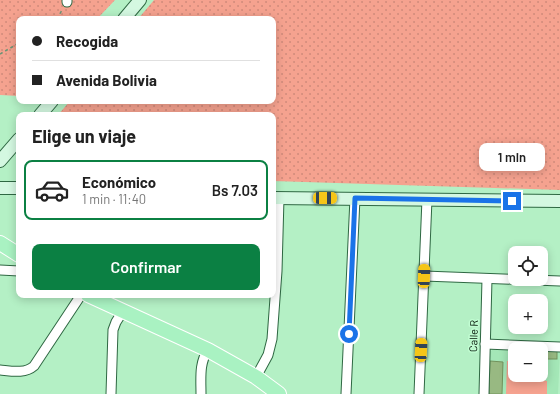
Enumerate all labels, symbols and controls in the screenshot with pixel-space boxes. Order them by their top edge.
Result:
text: Recogida [56,32,118,50]
text: Avenida Bolivia [56,71,157,89]
text: Elige un viaje [32,125,136,147]
callout: 1 min [479,143,545,171]
text: 1 min [498,149,526,165]
icon: car [34,172,70,208]
text: Económico [82,173,156,191]
text: Bs 7.03 [212,181,258,199]
text: 1 min · 11:40 [82,191,146,207]
car [313,192,337,204]
route end [503,192,521,210]
button: Confirmar [32,244,260,290]
map controls [508,246,548,382]
button: locate [508,246,548,286]
car [418,264,430,288]
button: + [508,294,548,334]
street label: Calle R [466,319,480,352]
route start [340,325,358,343]
car [414,338,428,362]
button: − [508,342,548,382]

